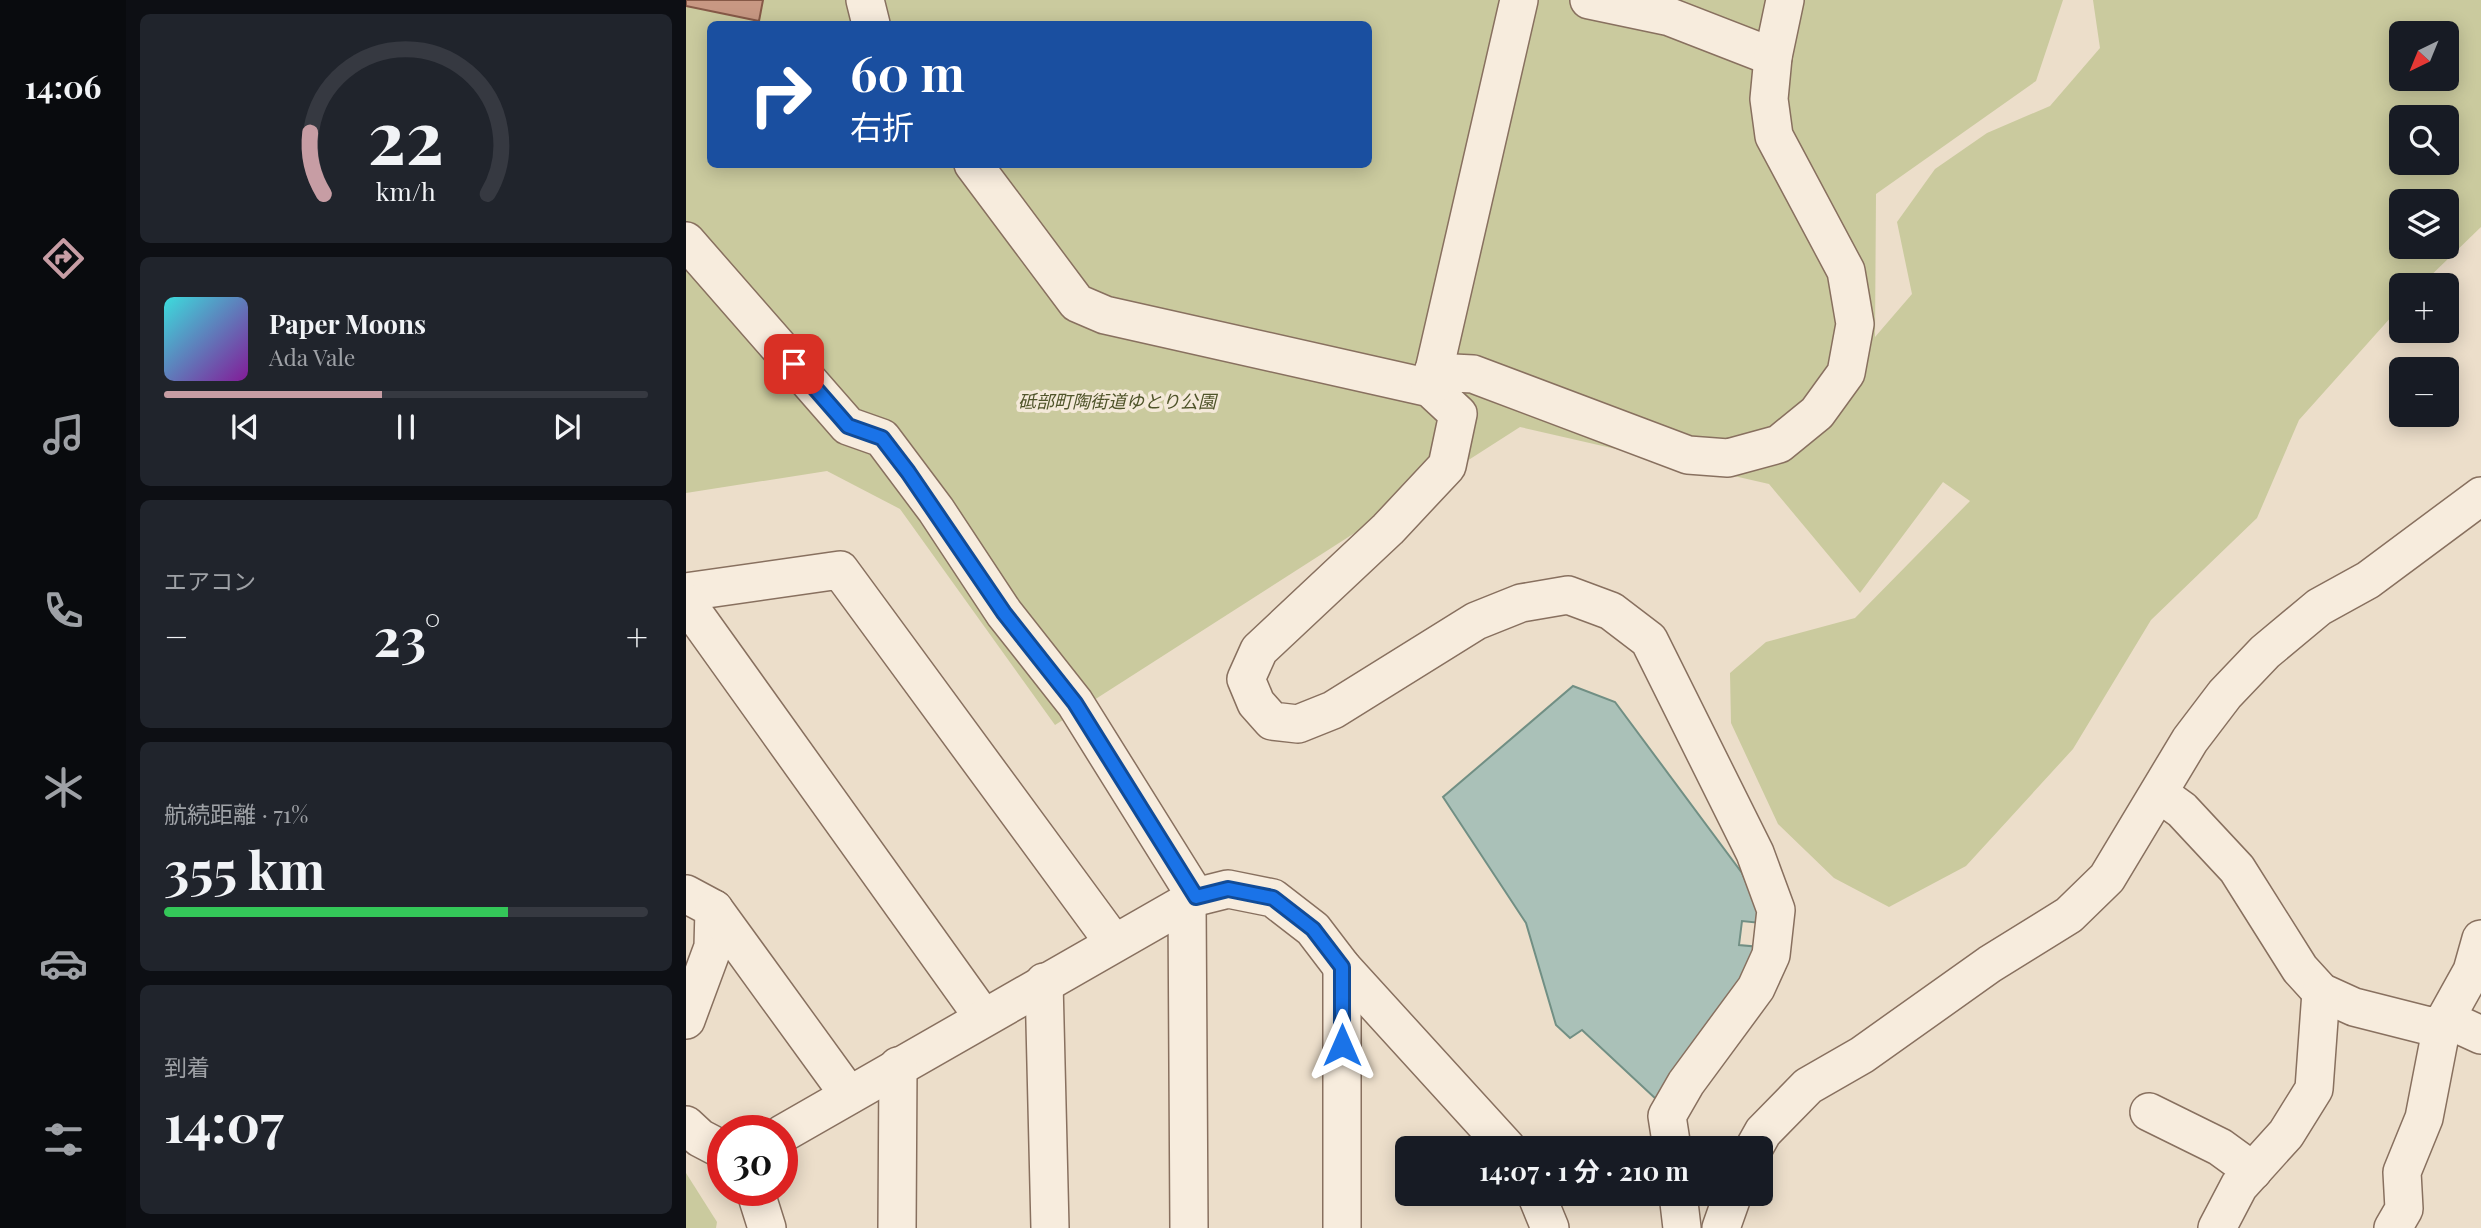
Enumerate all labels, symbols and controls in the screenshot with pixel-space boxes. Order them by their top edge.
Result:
north arrow [2389,21,2459,91]
map controls [2389,21,2459,427]
text: 60 m [850,39,965,104]
icon: right [735,49,826,140]
text: 14:06 [24,64,102,107]
text: 22 [368,86,444,183]
text: 右折 [850,104,914,147]
button: search [2389,105,2459,175]
text: km/h [376,174,436,207]
button: layers [2389,189,2459,259]
icon: directions [39,234,88,283]
button: + [2389,273,2459,343]
text: Paper Moons [269,306,426,341]
pin [764,334,824,394]
text: Ada Vale [269,341,356,372]
icon: arrive [775,345,813,383]
button: − [2389,357,2459,427]
park label: 砥部町陶街道ゆとり公園 [1018,389,1219,413]
icon: previous [226,408,264,446]
icon: pause [387,408,425,446]
icon: next [548,408,586,446]
icon: music [39,410,88,459]
text: エアコン [164,565,256,596]
icon: phone [39,586,88,635]
text: 23° [374,601,441,670]
text: − [164,610,189,661]
text: + [626,610,648,661]
icon: climate [39,763,88,812]
text: 航続距離 · 71% [164,798,308,829]
text: 355 km [164,834,325,903]
icon: car [39,939,88,988]
position arrow [1305,1008,1379,1082]
text: 到着 [164,1051,210,1082]
text: 14:07 [164,1087,284,1156]
icon: filters [39,1115,88,1164]
speed limit sign: 30 [707,1115,798,1206]
text: 14:07 · 1 分 · 210 m [1479,1153,1689,1188]

